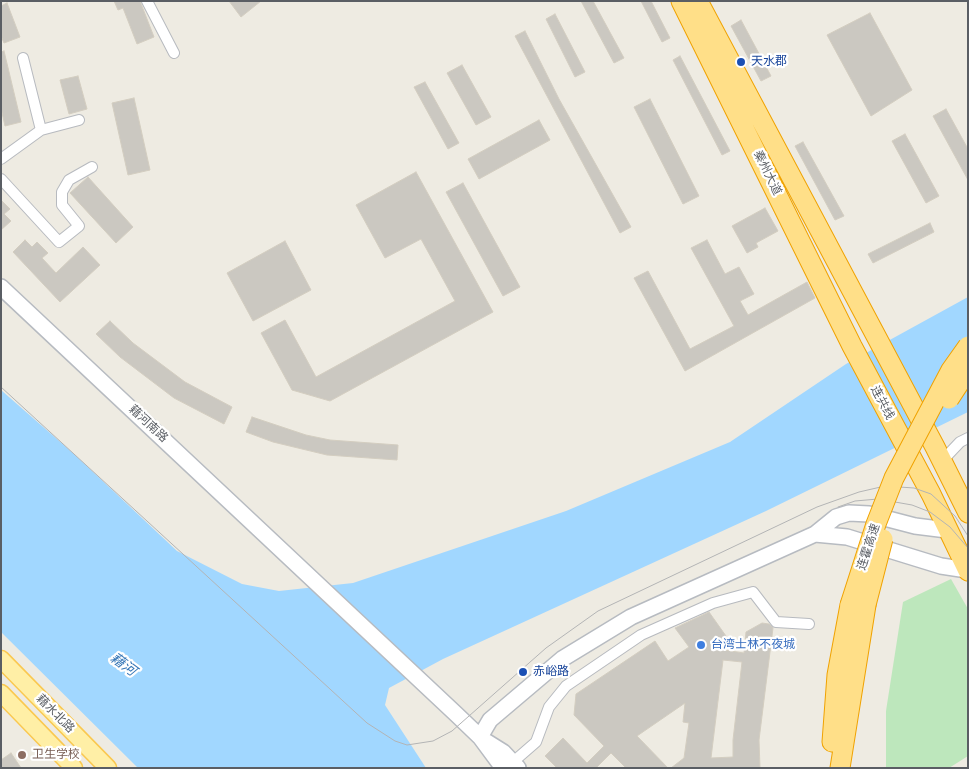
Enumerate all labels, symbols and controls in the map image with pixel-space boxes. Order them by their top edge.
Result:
place label: 天水郡 [751,55,787,69]
marker: 天水郡 [735,56,747,68]
street label: 秦州大道 [750,148,784,198]
street label: 连共线 [867,384,897,422]
street label: 藉河南路 [126,402,170,446]
street label: 连霍高速 [855,522,883,572]
place label: 台湾士林不夜城 [711,638,795,652]
marker: 台湾士林不夜城 [695,639,707,651]
water label: 藉河 [107,650,139,680]
place label: 赤峪路 [533,665,569,679]
marker: 赤峪路 [517,666,529,678]
street label: 藉水北路 [33,692,77,736]
place label: 卫生学校 [32,748,80,762]
marker: 卫生学校 [16,749,28,761]

